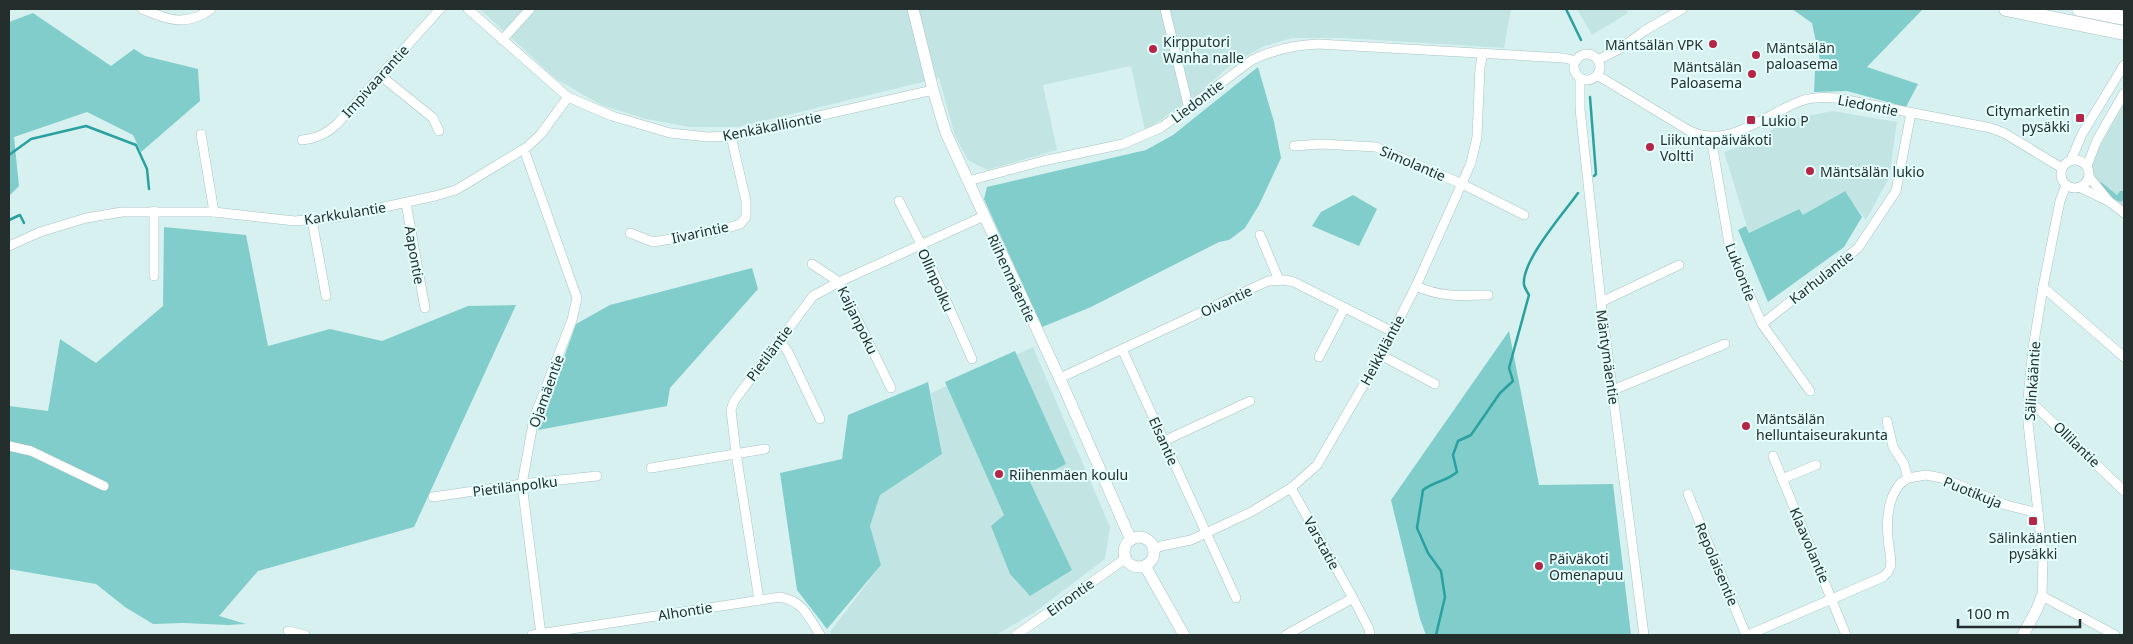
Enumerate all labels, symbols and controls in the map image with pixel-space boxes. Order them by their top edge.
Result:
place label: Kirpputori Wanha nalle [1163,32,1244,67]
place label: Mäntsälän VPK [1605,35,1703,54]
marker: Mäntsälän VPK [1707,38,1719,50]
place label: Mäntsälän paloasema [1766,38,1838,73]
street label: Impivaarantie [337,41,413,121]
marker: Kirpputori Wanha nalle [1147,43,1159,55]
marker: Mäntsälän paloasema [1750,49,1762,61]
place label: Mäntsälän Paloasema [1670,57,1742,92]
marker: Mäntsälän Paloasema [1746,68,1758,80]
street label: Liedontie [1167,75,1227,127]
street label: Liedontie [1836,90,1900,120]
place label: Citymarketin pysäkki [1986,101,2070,136]
street label: Kenkäkalliontie [721,107,823,145]
place label: Lukio P [1761,111,1809,130]
marker: Citymarketin pysäkki [2074,112,2086,124]
marker: Lukio P [1745,114,1757,126]
place label: Liikuntapäiväkoti Voltti [1660,130,1772,165]
street label: Simolantie [1377,141,1449,185]
marker: Liikuntapäiväkoti Voltti [1644,141,1656,153]
place label: Mäntsälän lukio [1820,162,1924,181]
marker: Mäntsälän lukio [1804,165,1816,177]
street label: Karkkulantie [303,197,387,229]
street label: Iivarintie [670,217,730,247]
street label: Aapontie [401,224,430,286]
street label: Riihenmäentie [983,231,1041,325]
street label: Lukiontie [1721,240,1761,304]
street label: Ollinpolku [914,245,958,315]
street label: Karhulantie [1785,246,1857,308]
street label: Oivantie [1197,281,1255,321]
street label: Kaijanpoku [833,283,883,357]
street label: Mäntymäentie [1592,308,1624,406]
street label: Heikkiläntie [1356,311,1409,389]
street label: Pietiläntie [742,321,796,385]
street label: Sälinkääntie [2020,340,2044,421]
street label: Ojamäentie [524,352,568,430]
place label: Mäntsälän helluntaiseurakunta [1756,409,1888,444]
street label: Elsantie [1145,414,1183,468]
street label: Ollilantie [2049,417,2105,471]
marker: Mäntsälän helluntaiseurakunta [1740,420,1752,432]
place label: Riihenmäen koulu [1009,465,1128,484]
marker: Riihenmäen koulu [993,468,1005,480]
street label: Pietilänpolku [471,471,559,501]
street label: Puotikuja [1941,472,2005,512]
street label: Klaavolantie [1786,504,1834,586]
street label: Varstatie [1300,513,1344,573]
marker: Sälinkääntien pysäkki [2027,515,2039,527]
street label: Repolaisentie [1691,520,1743,609]
place label: Sälinkääntien pysäkki [1989,528,2077,563]
place label: Päiväkoti Omenapuu [1549,549,1623,584]
marker: Päiväkoti Omenapuu [1533,560,1545,572]
street label: Einontie [1043,574,1098,620]
scale bar [1958,596,2080,628]
street label: Alhontie [656,597,714,625]
text: 100 m [1966,603,2010,623]

